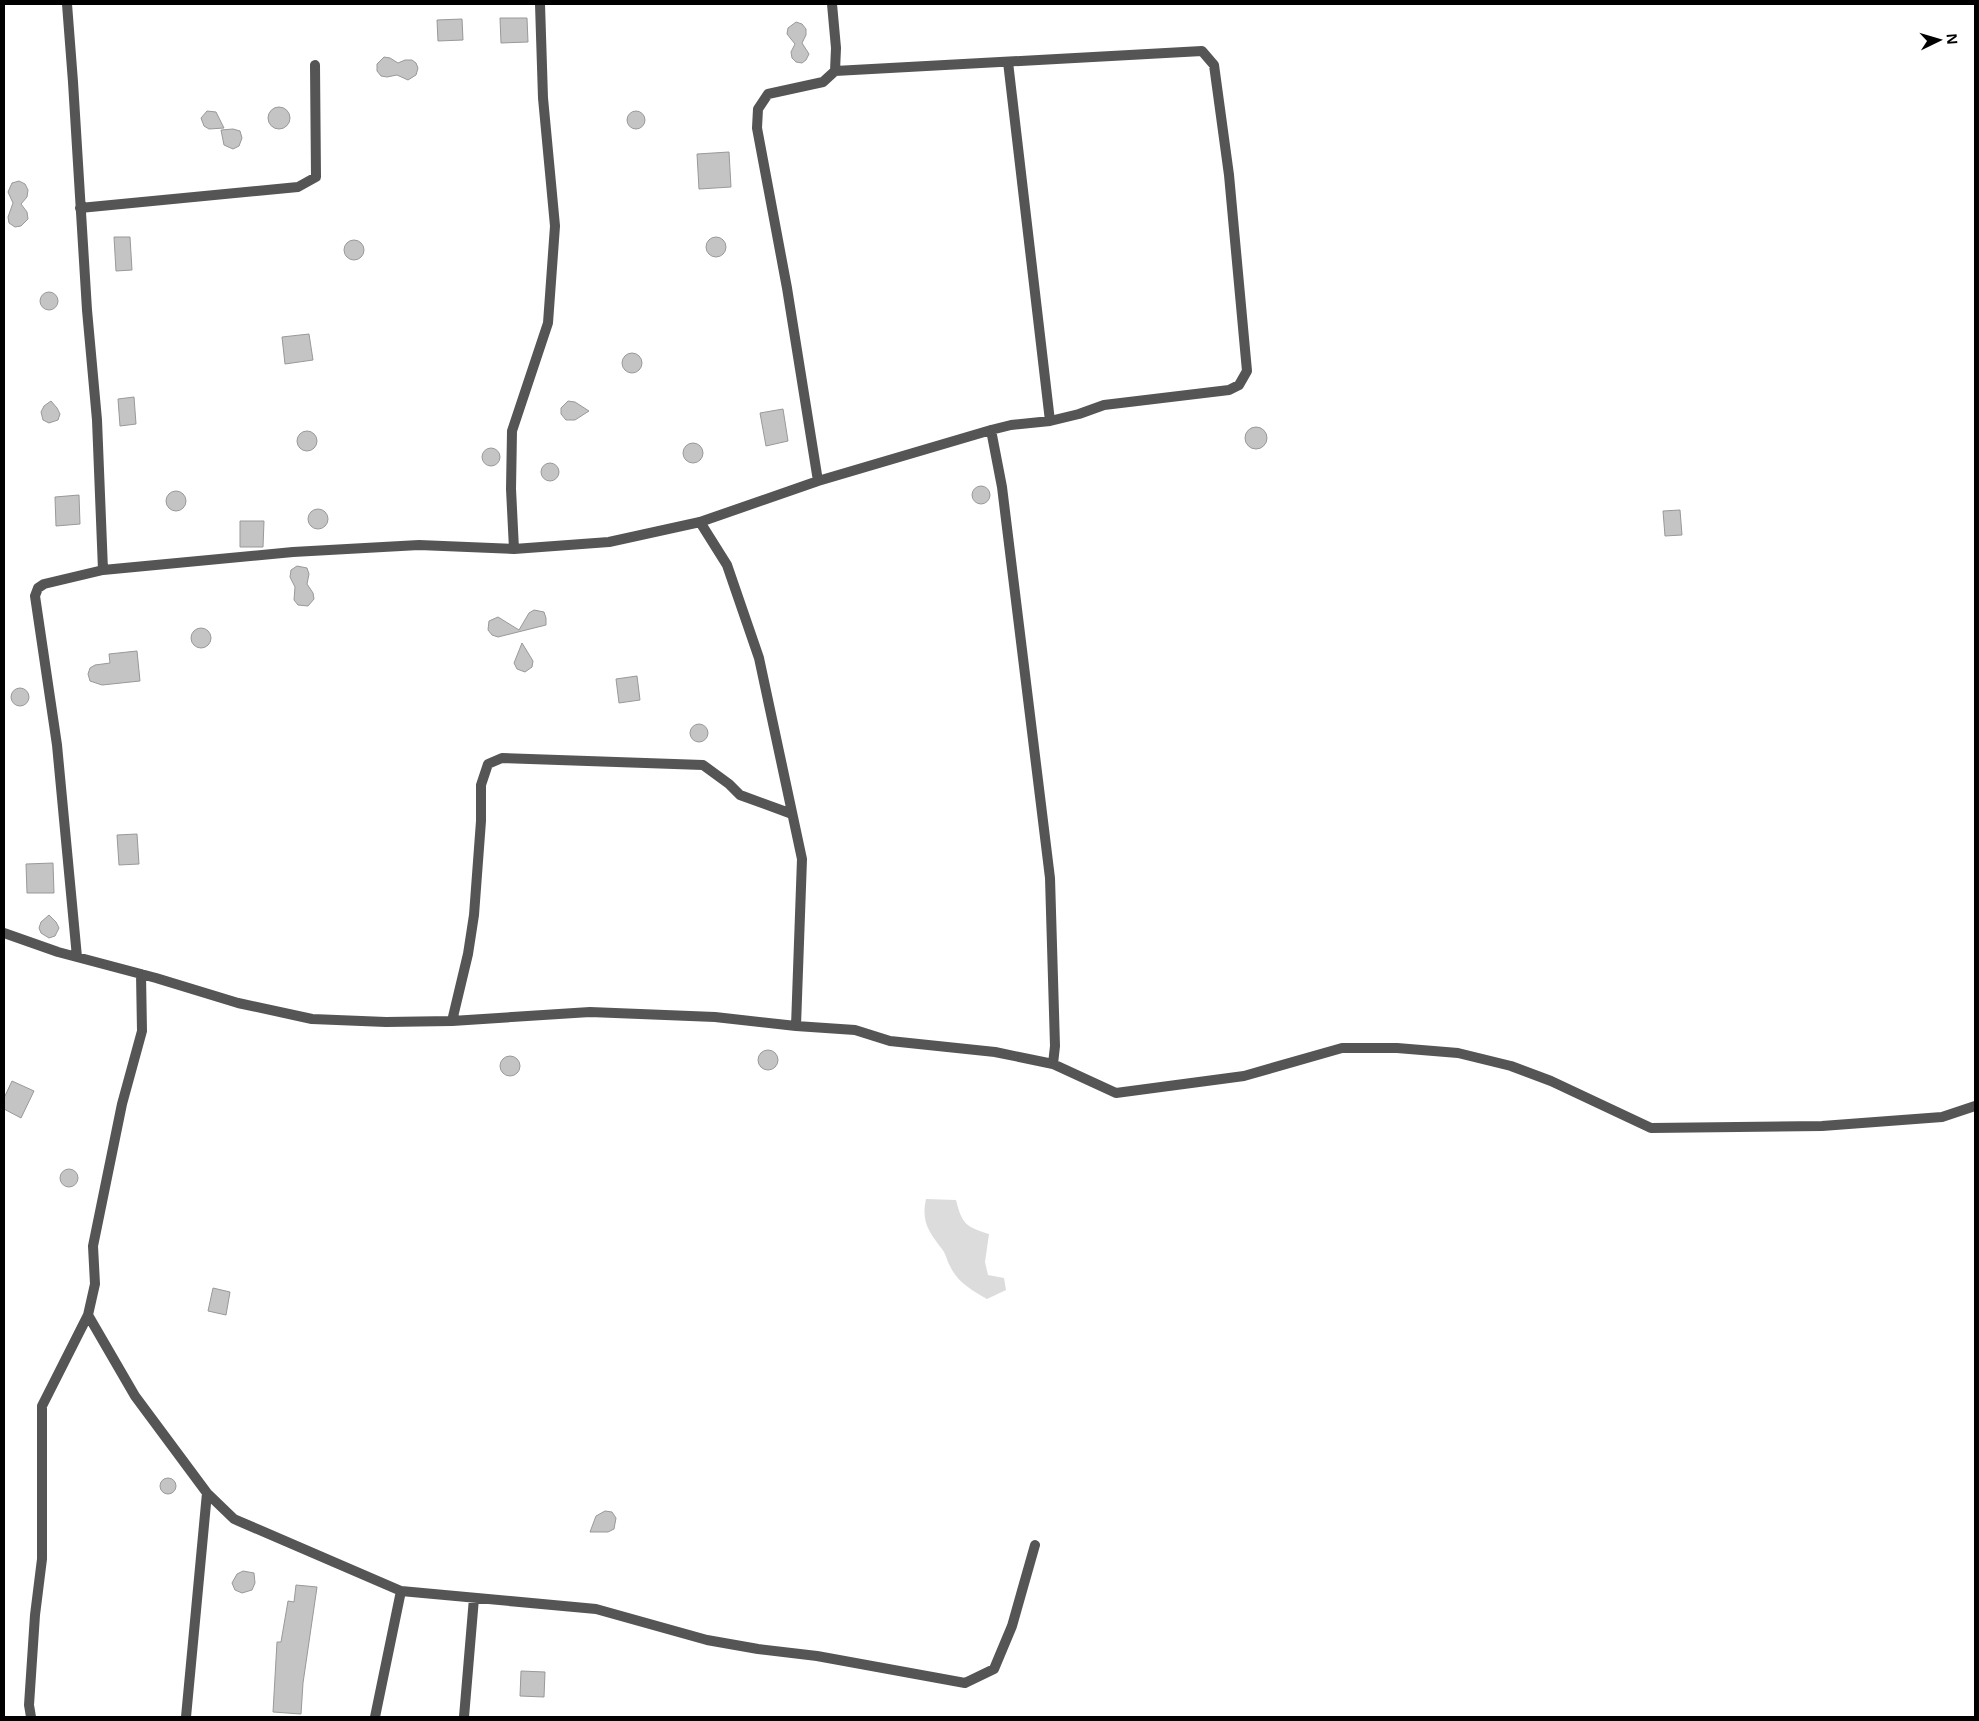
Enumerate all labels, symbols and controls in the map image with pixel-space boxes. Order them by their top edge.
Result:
north arrow [1914,15,1964,65]
text: N [1942,32,1962,45]

